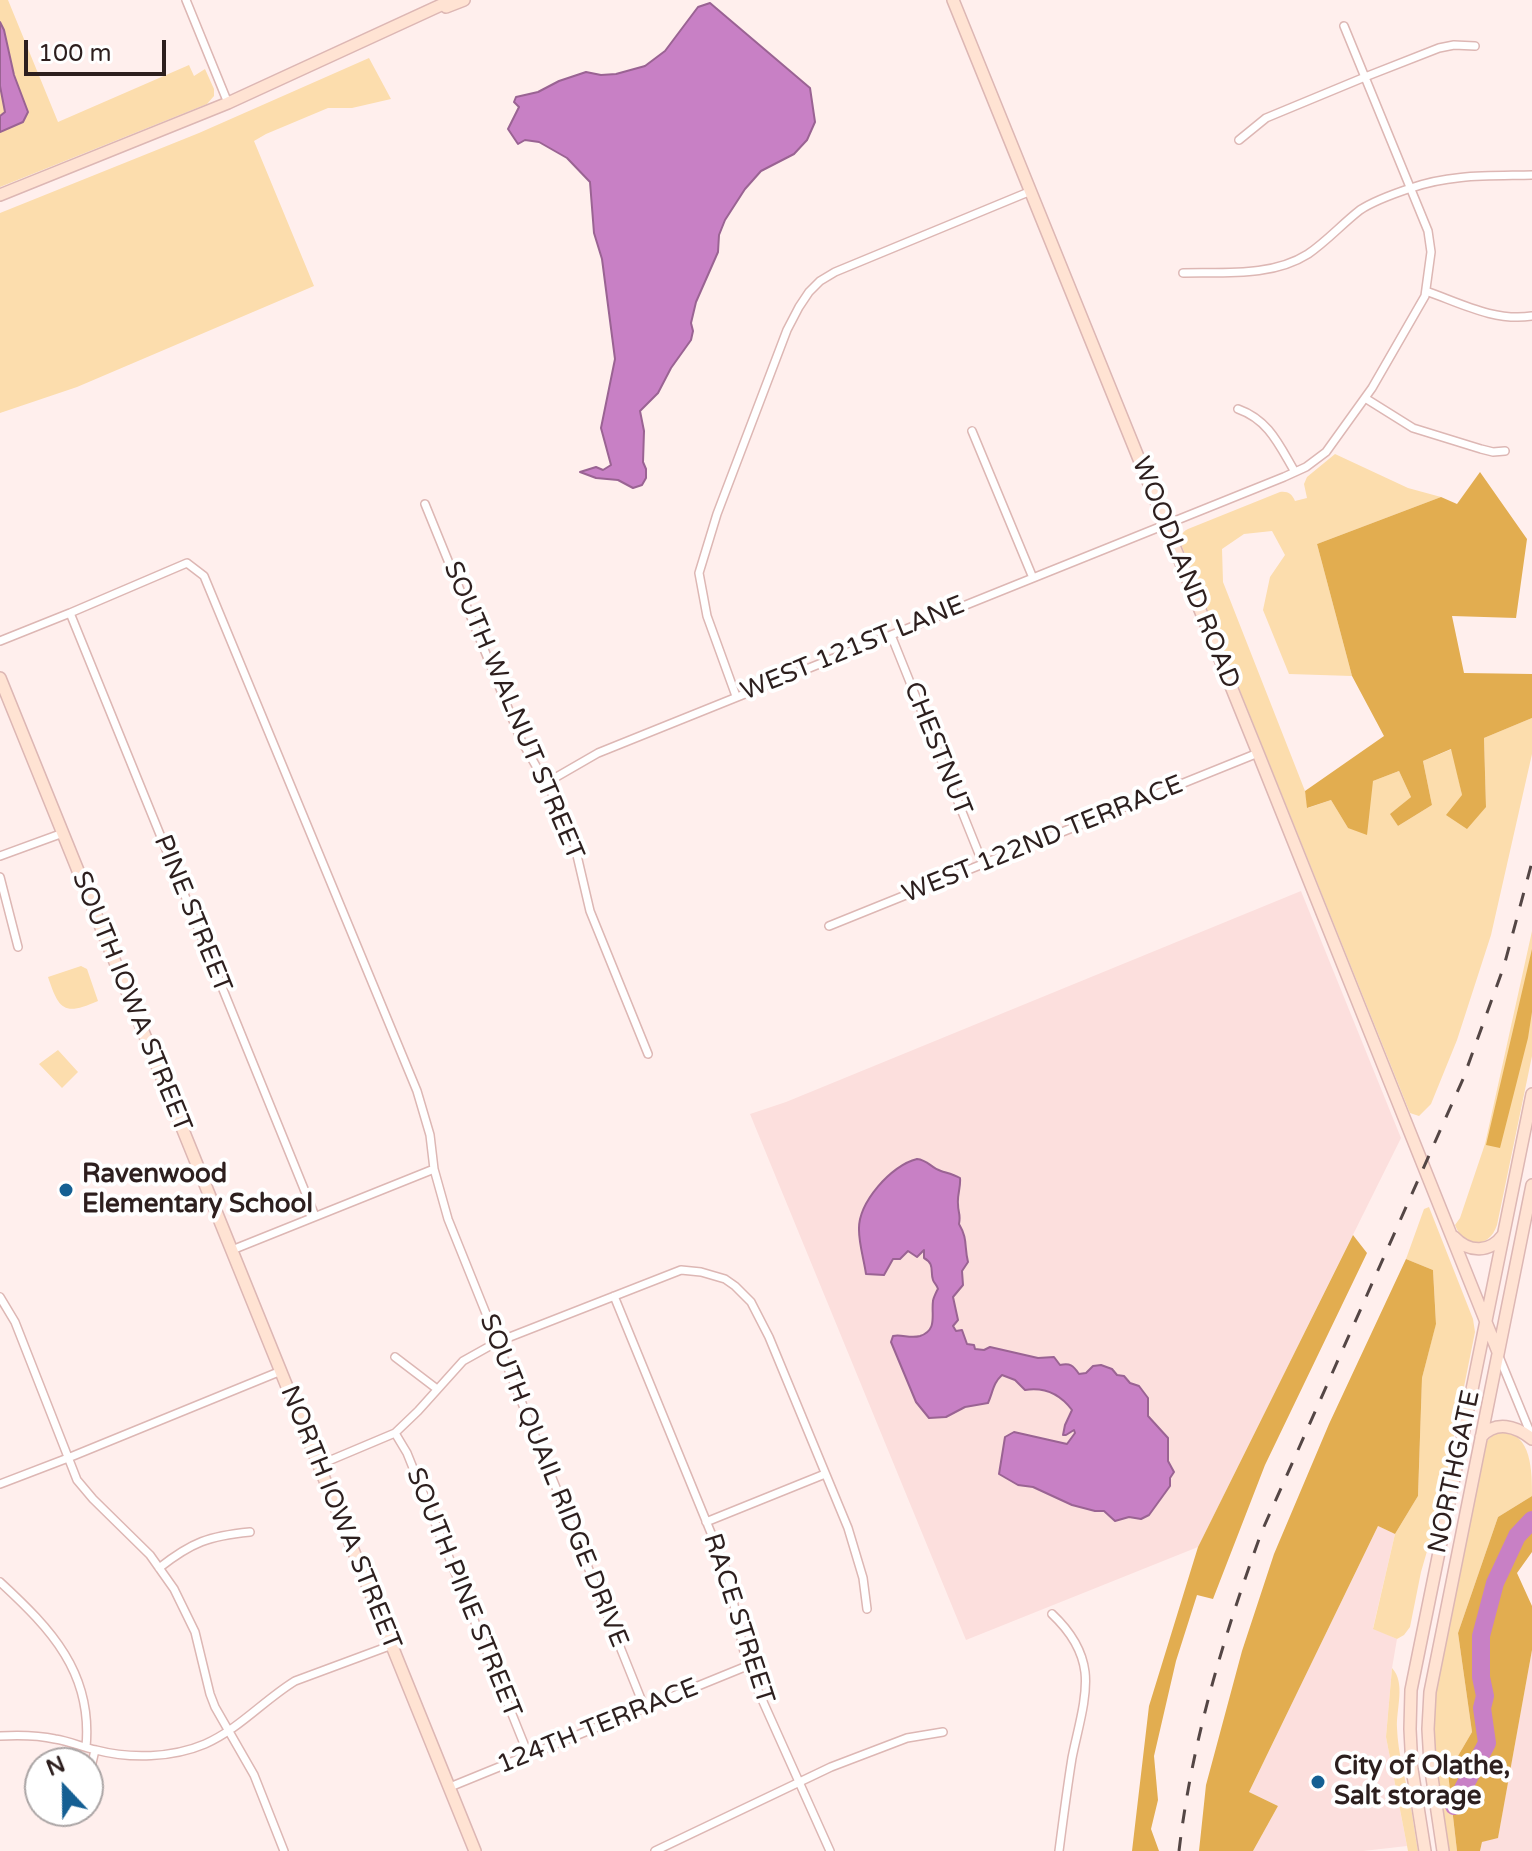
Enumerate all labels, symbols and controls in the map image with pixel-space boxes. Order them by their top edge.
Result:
scale bar [28,24,170,74]
text: 100 m [38,39,112,68]
street label: WOODLAND ROAD [1124,453,1246,693]
street label: SOUTH WALNUT STREET [436,557,590,865]
street label: WEST 121ST LANE [737,590,969,708]
street label: CHESTNUT [896,678,978,820]
street label: WEST 122ND TERRACE [898,769,1188,911]
street label: PINE STREET [146,830,238,998]
street label: SOUTH IOWA STREET [64,867,198,1137]
place label: Ravenwood Elementary School [82,1159,313,1220]
marker: Ravenwood Elementary School [57,1181,75,1199]
street label: SOUTH QUAIL RIDGE DRIVE [472,1310,634,1652]
street label: NORTH IOWA STREET [273,1381,407,1655]
street label: NORTHGATE [1422,1388,1488,1556]
street label: SOUTH PINE STREET [399,1464,527,1722]
street label: RACE STREET [696,1530,780,1708]
street label: 124TH TERRACE [493,1672,703,1782]
north arrow [24,1747,104,1827]
text: N [43,1751,69,1782]
place label: City of Olathe, Salt storage [1334,1751,1510,1812]
marker: City of Olathe, Salt storage [1309,1773,1327,1791]

